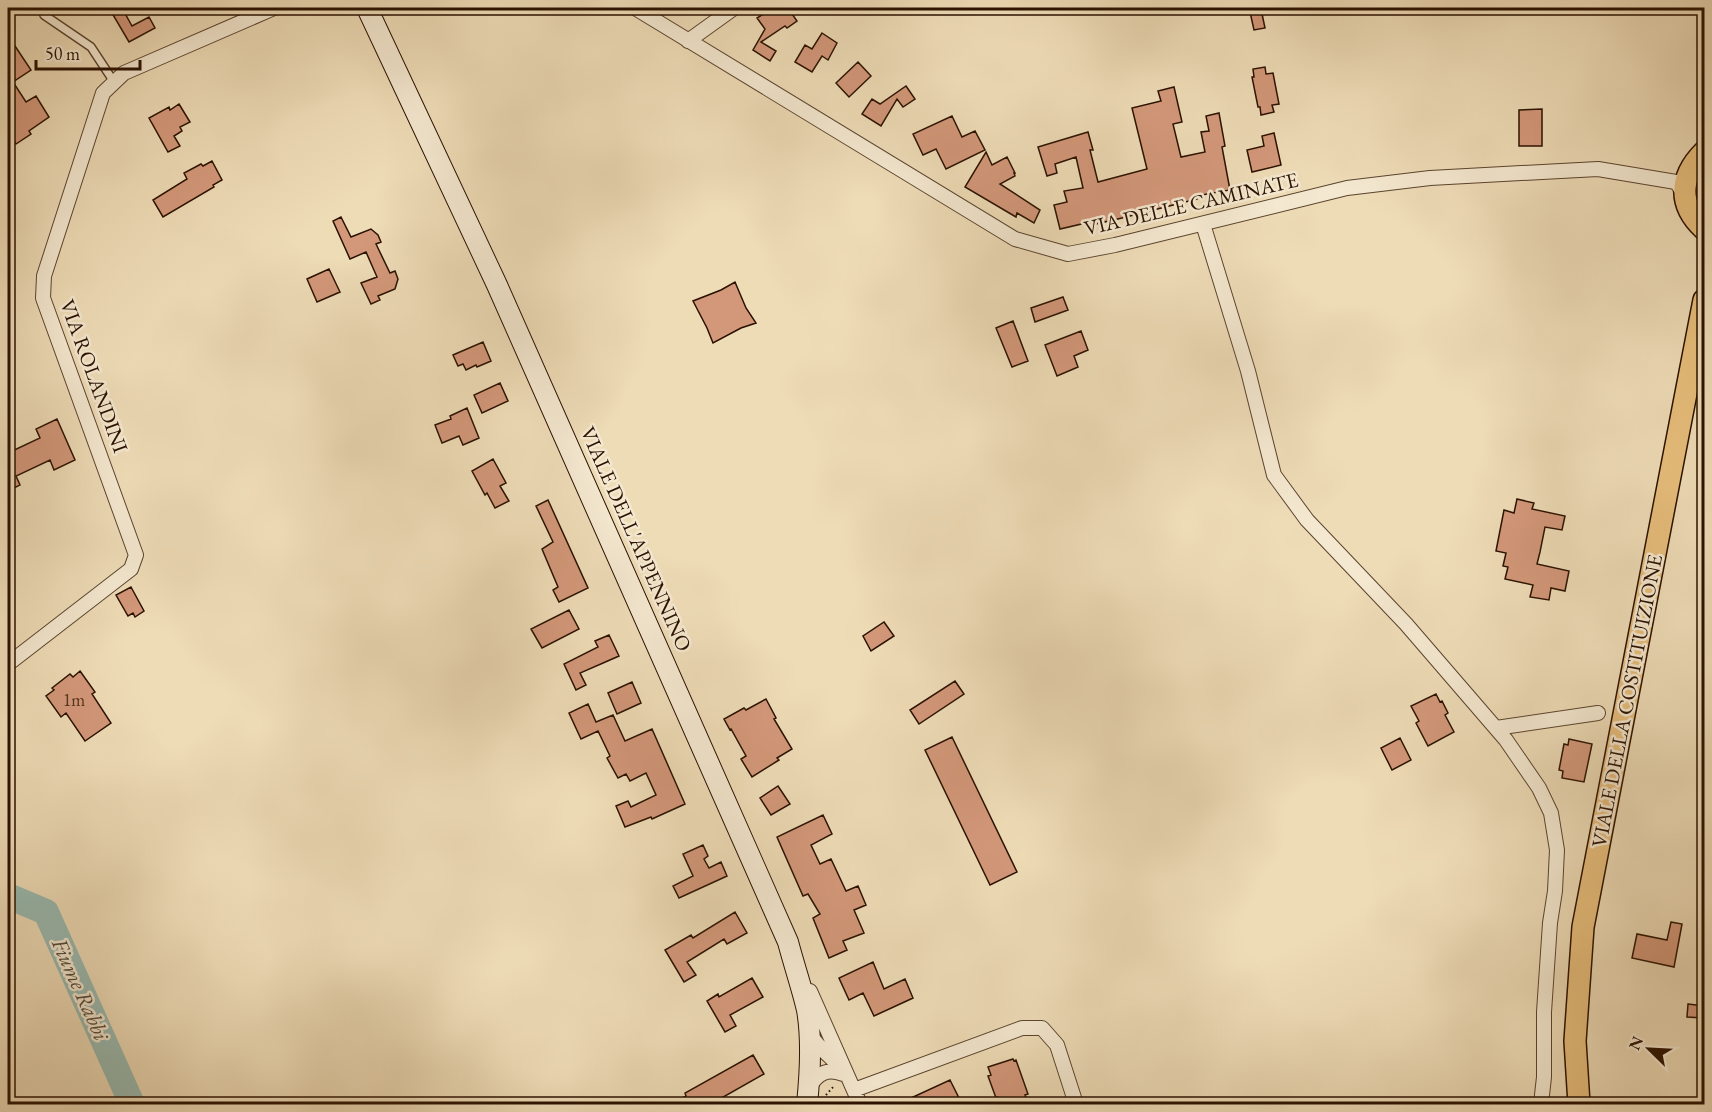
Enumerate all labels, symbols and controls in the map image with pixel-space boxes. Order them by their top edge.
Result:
scale bar [36,33,140,71]
text: 50 m [45,42,80,65]
street label: VIA DELLE CAMINATE [1081,166,1301,241]
street label: VIA ROLANDINI [54,295,135,456]
street label: VIALE DELL'APPENNINO [575,422,698,655]
street label: VIALE DELLA COSTITUIZIONE [1585,552,1668,850]
house number: 1m [63,688,85,711]
water label: Fiume Rabbi [45,933,117,1046]
north arrow [1619,1019,1679,1079]
text: N [1624,1033,1648,1053]

